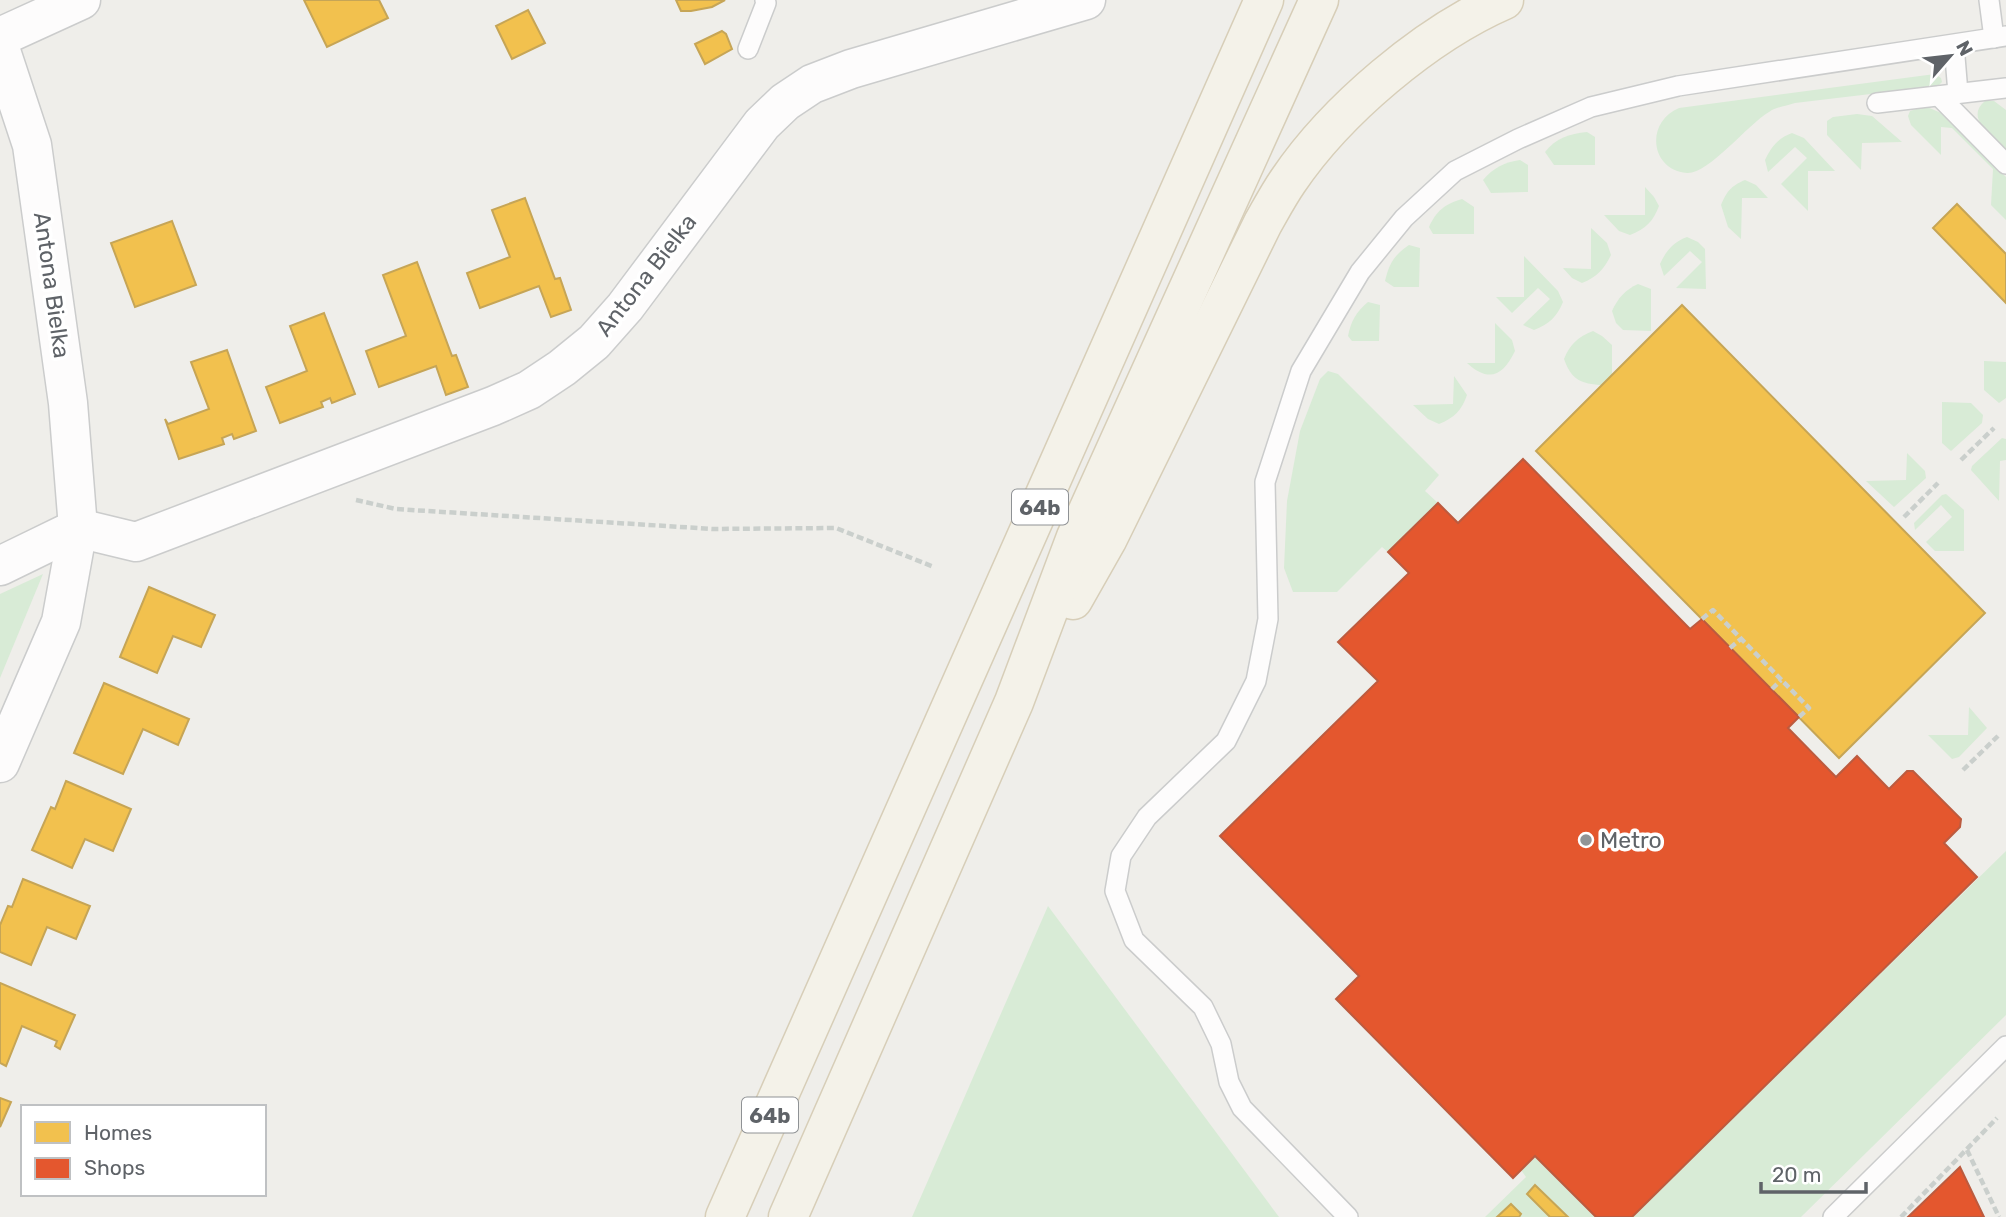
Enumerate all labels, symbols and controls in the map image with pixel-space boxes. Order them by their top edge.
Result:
north arrow [1915,21,1985,91]
text: N [1951,37,1978,60]
street label: Antona Bielka [590,208,702,342]
street label: Antona Bielka [28,210,76,360]
road number: 64b [1012,490,1068,524]
place label: Metro [1600,826,1662,854]
marker: Metro [1578,832,1594,848]
road number: 64b [742,1098,798,1132]
legend [21,1105,266,1196]
text: Homes [84,1120,152,1145]
scale bar [1761,1150,1866,1194]
text: Shops [84,1155,145,1180]
text: 20 m [1772,1162,1821,1187]

